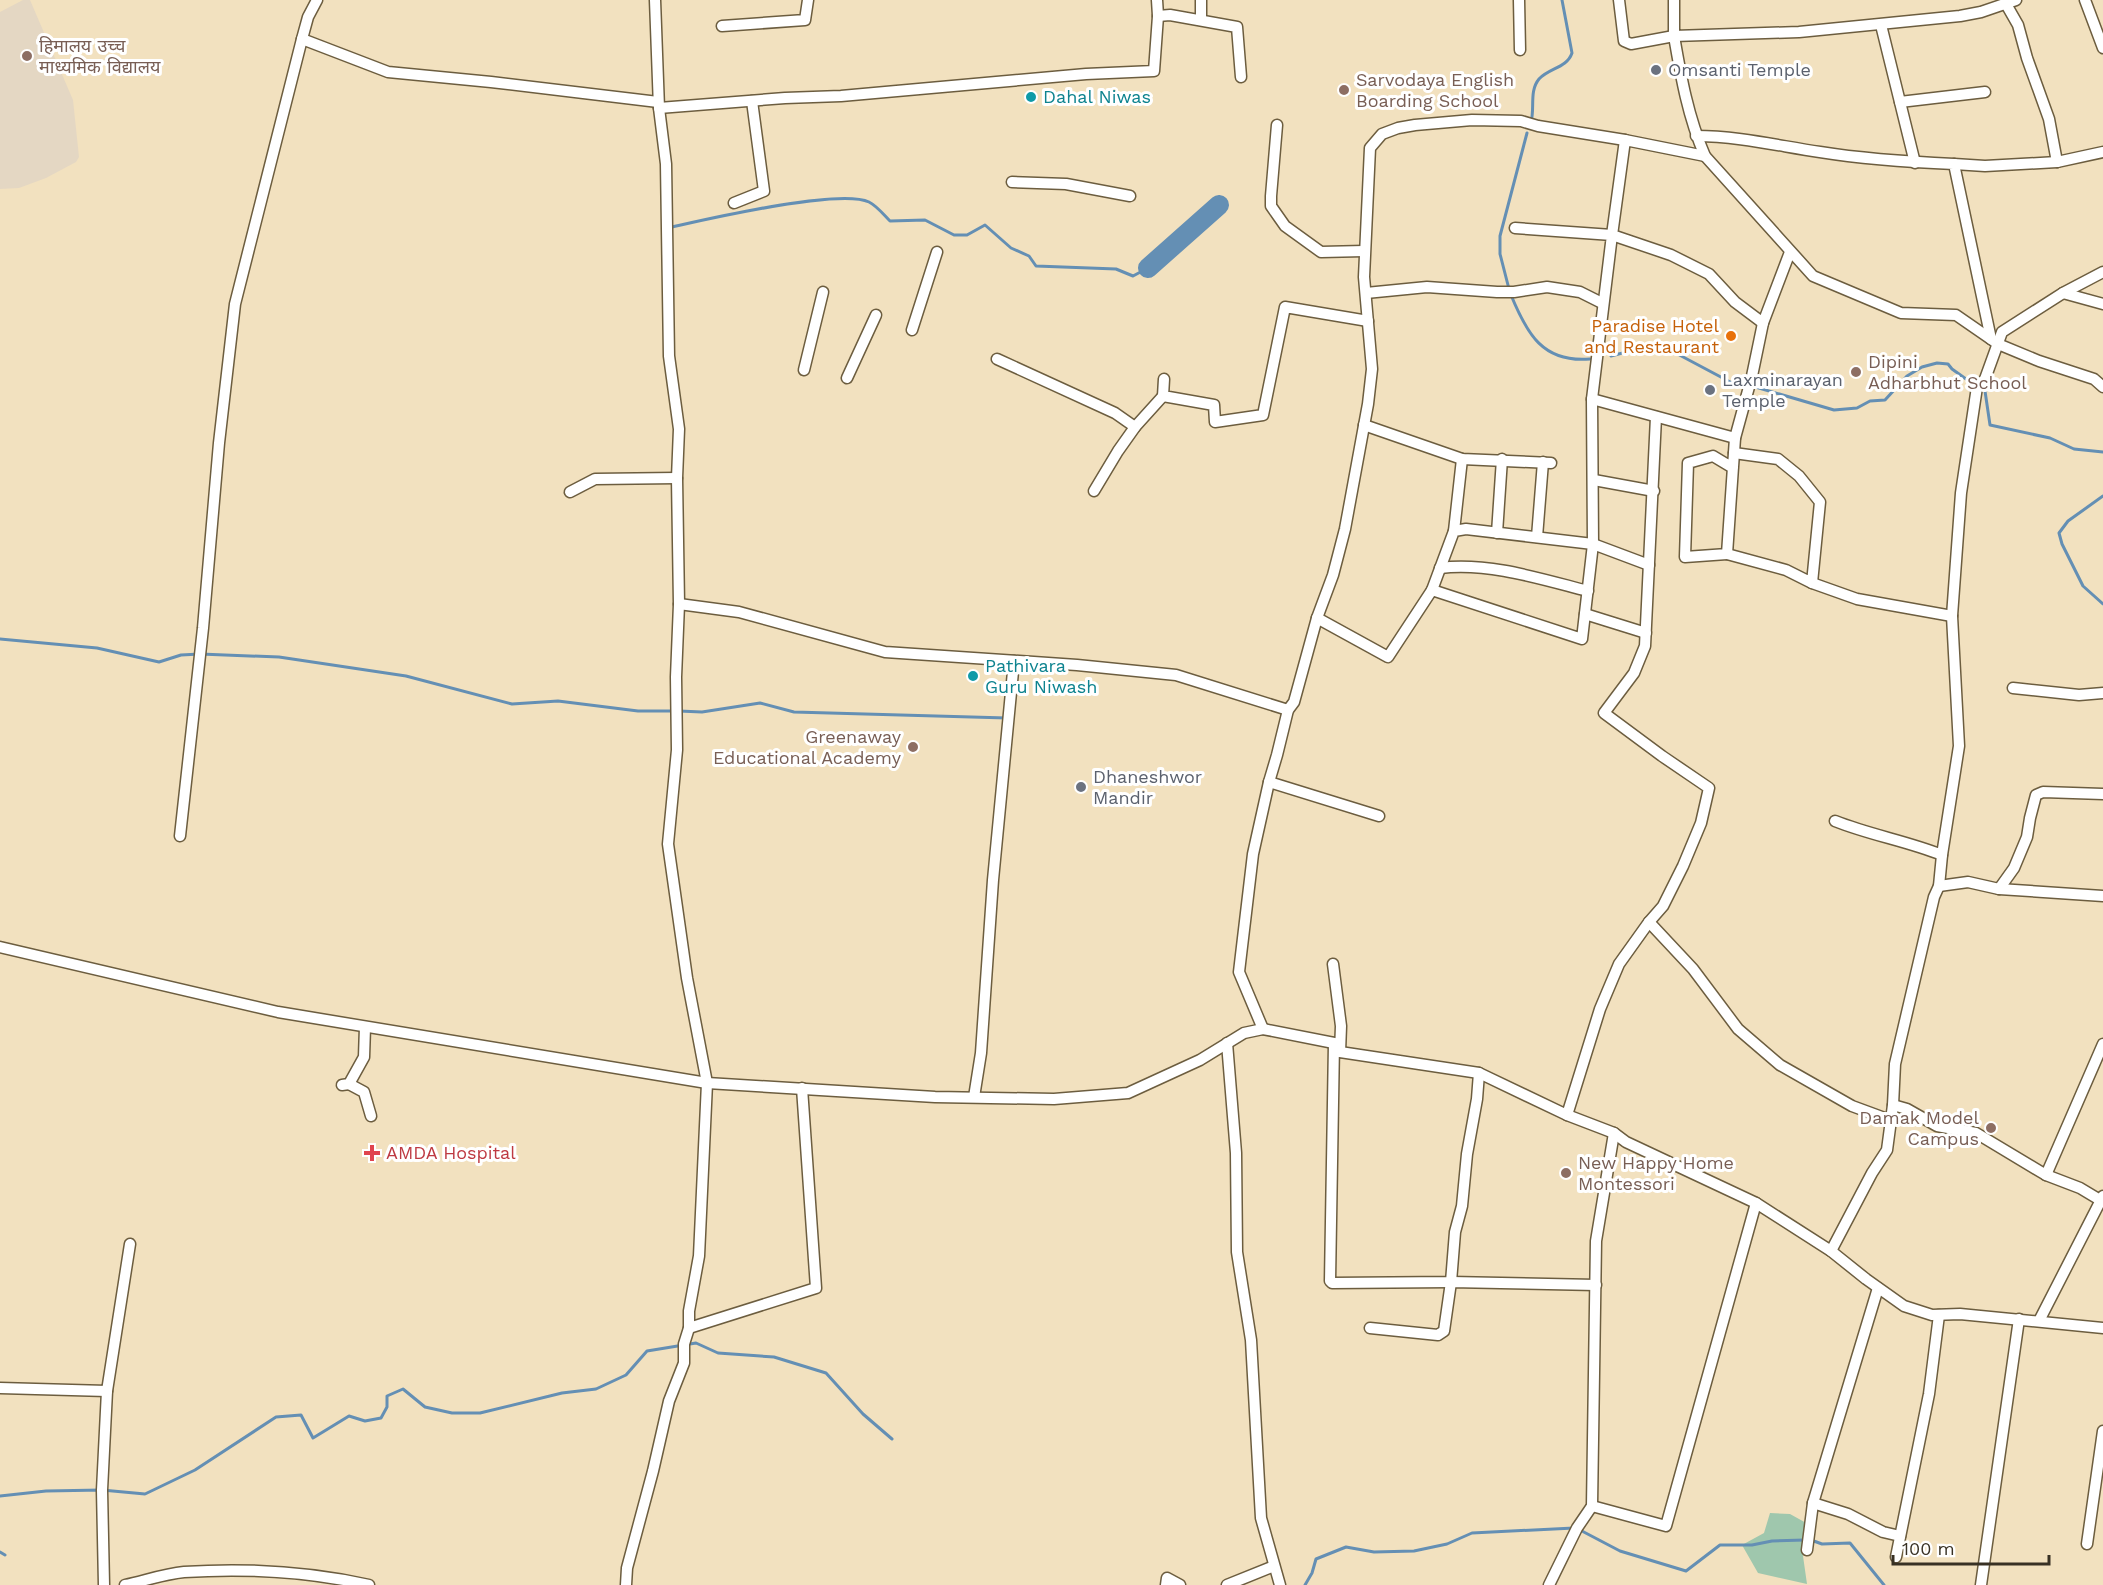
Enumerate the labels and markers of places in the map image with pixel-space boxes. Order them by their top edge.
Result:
place label: हिमालय उच्च माध्यमिक विद्यालय [39,35,161,77]
marker: हिमालय उच्च माध्यमिक विद्यालय [20,49,34,63]
place label: Omsanti Temple [1668,59,1811,80]
marker: Omsanti Temple [1649,63,1663,77]
place label: Sarvodaya English Boarding School [1356,69,1514,111]
marker: Sarvodaya English Boarding School [1337,83,1351,97]
place label: Dahal Niwas [1043,86,1151,107]
marker: Dahal Niwas [1024,90,1038,104]
place label: Paradise Hotel and Restaurant [1584,315,1719,357]
marker: Paradise Hotel and Restaurant [1724,329,1738,343]
place label: Dipini Adharbhut School [1868,351,2027,393]
marker: Dipini Adharbhut School [1849,365,1863,379]
place label: Laxminarayan Temple [1722,369,1843,411]
marker: Laxminarayan Temple [1703,383,1717,397]
place label: Pathivara Guru Niwash [985,655,1097,697]
marker: Pathivara Guru Niwash [966,669,980,683]
place label: Greenaway Educational Academy [713,726,902,768]
marker: Greenaway Educational Academy [906,740,920,754]
place label: Dhaneshwor Mandir [1093,766,1202,808]
marker: Dhaneshwor Mandir [1074,780,1088,794]
place label: Damak Model Campus [1859,1107,1979,1149]
marker: Damak Model Campus [1984,1121,1998,1135]
place label: AMDA Hospital [386,1142,516,1163]
marker: AMDA Hospital [363,1144,381,1162]
place label: New Happy Home Montessori [1578,1152,1734,1194]
marker: New Happy Home Montessori [1559,1166,1573,1180]

